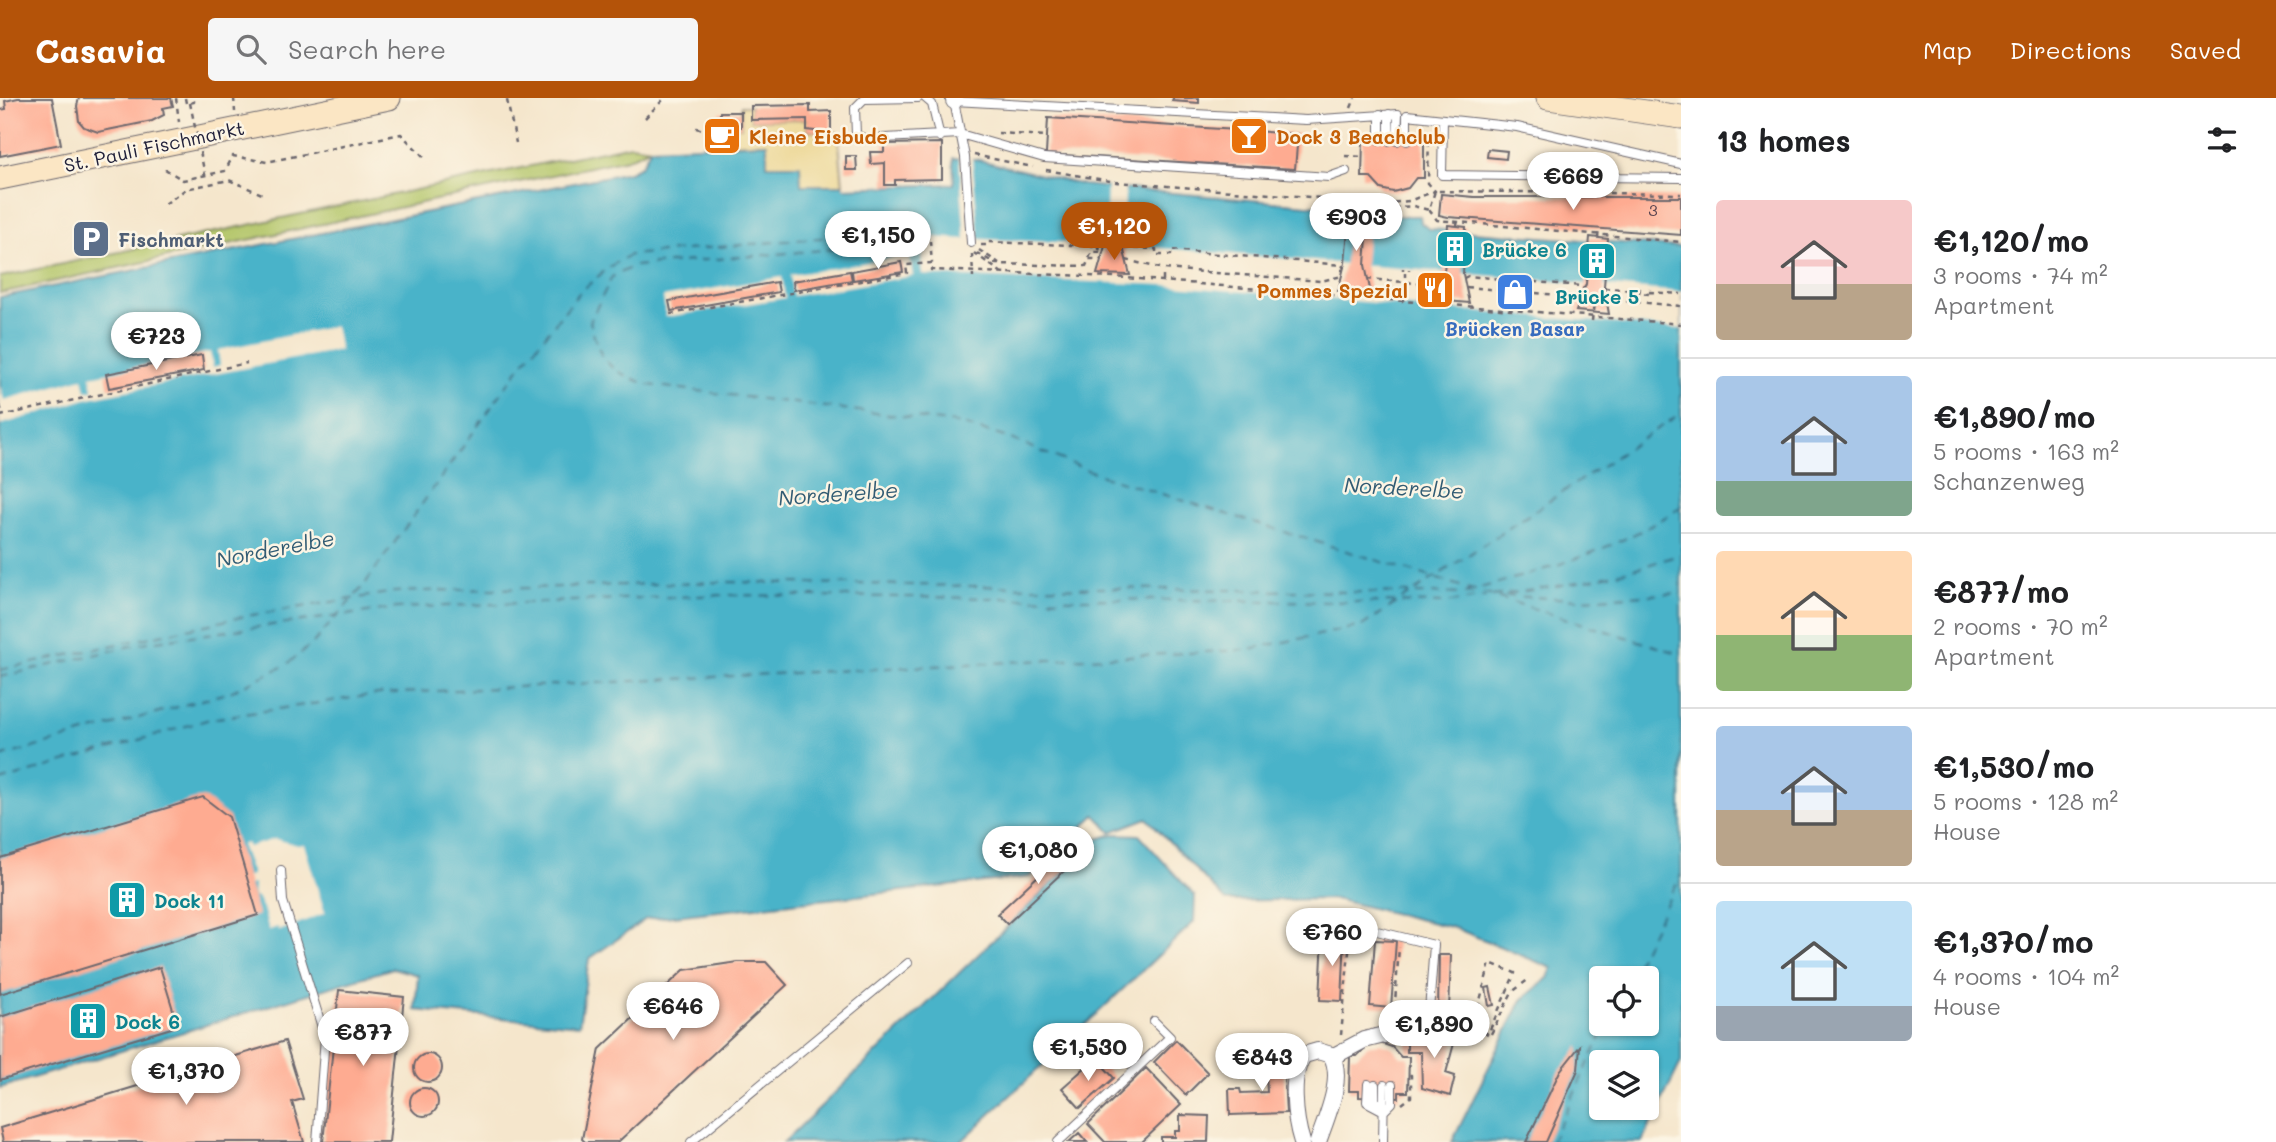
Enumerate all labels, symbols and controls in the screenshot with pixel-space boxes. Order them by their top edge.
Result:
search box [208,18,698,81]
text: Casavia [35,28,166,71]
icon: search [232,30,270,68]
text: Search here [288,32,446,66]
text: Map [1923,34,1972,65]
text: Directions [2010,34,2132,65]
text: Saved [2170,34,2241,65]
street label: St. Pauli Fischmarkt [62,115,246,177]
cafe icon: Kleine Eisbude [701,115,743,157]
bar icon: Dock 3 Beachclub [1228,115,1270,157]
text: 13 homes [1716,120,1851,160]
icon: filters [2203,121,2241,159]
place label: Kleine Eisbude [749,124,888,149]
place label: Dock 3 Beachclub [1276,124,1446,149]
pin: €669 [1532,152,1614,212]
text: €669 [1543,160,1603,190]
pin: €903 [1315,194,1397,253]
house number: 3 [1648,199,1658,220]
text: €903 [1325,201,1387,231]
pin: €1,120 [1057,202,1171,262]
text: €1,120 [1077,210,1151,240]
pin: €1,150 [821,212,935,271]
parking icon: Fischmarkt [70,218,112,260]
text: €1,150 [841,219,915,249]
text: €1,120/mo [1933,220,2089,260]
place label: Fischmarkt [118,227,224,252]
building icon: Brücke 6 [1434,228,1476,270]
icon: home [1772,228,1856,312]
place label: Brücke 6 [1482,237,1567,262]
building icon: Brücke 5 [1576,240,1618,282]
text: 3 rooms · 74 m² [1933,260,2108,290]
restaurant icon: Pommes Spezial [1414,269,1456,311]
shop icon: Brücken Basar [1494,271,1536,313]
place label: Pommes Spezial [1256,278,1408,303]
place label: Brücke 5 [1555,284,1639,309]
text: Apartment [1933,290,2055,320]
pin: €723 [115,313,197,372]
place label: Brücken Basar [1445,316,1585,341]
text: €723 [127,320,185,350]
text: €1,890/mo [1933,396,2095,436]
icon: home [1772,404,1856,488]
text: 5 rooms · 163 m² [1933,436,2119,466]
text: Schanzenweg [1933,466,2085,496]
water label: Norderelbe [1343,470,1465,504]
water label: Norderelbe [777,475,899,511]
water label: Norderelbe [214,523,336,573]
text: €877/mo [1933,571,2069,611]
icon: home [1772,579,1856,663]
text: 2 rooms · 70 m² [1933,611,2108,641]
text: Apartment [1933,641,2055,671]
text: €1,530/mo [1933,746,2094,786]
icon: home [1772,754,1856,838]
text: 5 rooms · 128 m² [1933,786,2118,816]
text: House [1933,816,2001,846]
pin: €1,080 [981,826,1095,886]
text: €1,080 [998,834,1078,864]
building icon: Dock 11 [106,879,148,921]
place label: Dock 11 [154,888,224,913]
pin: €760 [1291,908,1373,968]
text: €760 [1302,916,1362,946]
text: €1,370/mo [1933,921,2093,961]
icon: home [1772,929,1856,1013]
text: 4 rooms · 104 m² [1933,961,2119,991]
map controls [1589,966,1659,1120]
button: locate [1589,966,1659,1036]
pin: €646 [632,982,714,1042]
text: €646 [642,990,704,1020]
text: House [1933,991,2001,1021]
building icon: Dock 6 [67,1000,109,1042]
pin: €1,890 [1377,1000,1491,1060]
text: €1,890 [1395,1008,1473,1038]
place label: Dock 6 [115,1009,180,1034]
pin: €877 [322,1009,404,1068]
text: €877 [334,1016,392,1046]
pin: €1,530 [1031,1024,1145,1083]
text: €1,530 [1049,1031,1127,1061]
pin: €843 [1221,1034,1303,1093]
text: €843 [1231,1041,1293,1071]
pin: €1,370 [129,1048,243,1107]
button: layers [1589,1050,1659,1120]
text: €1,370 [147,1055,225,1085]

